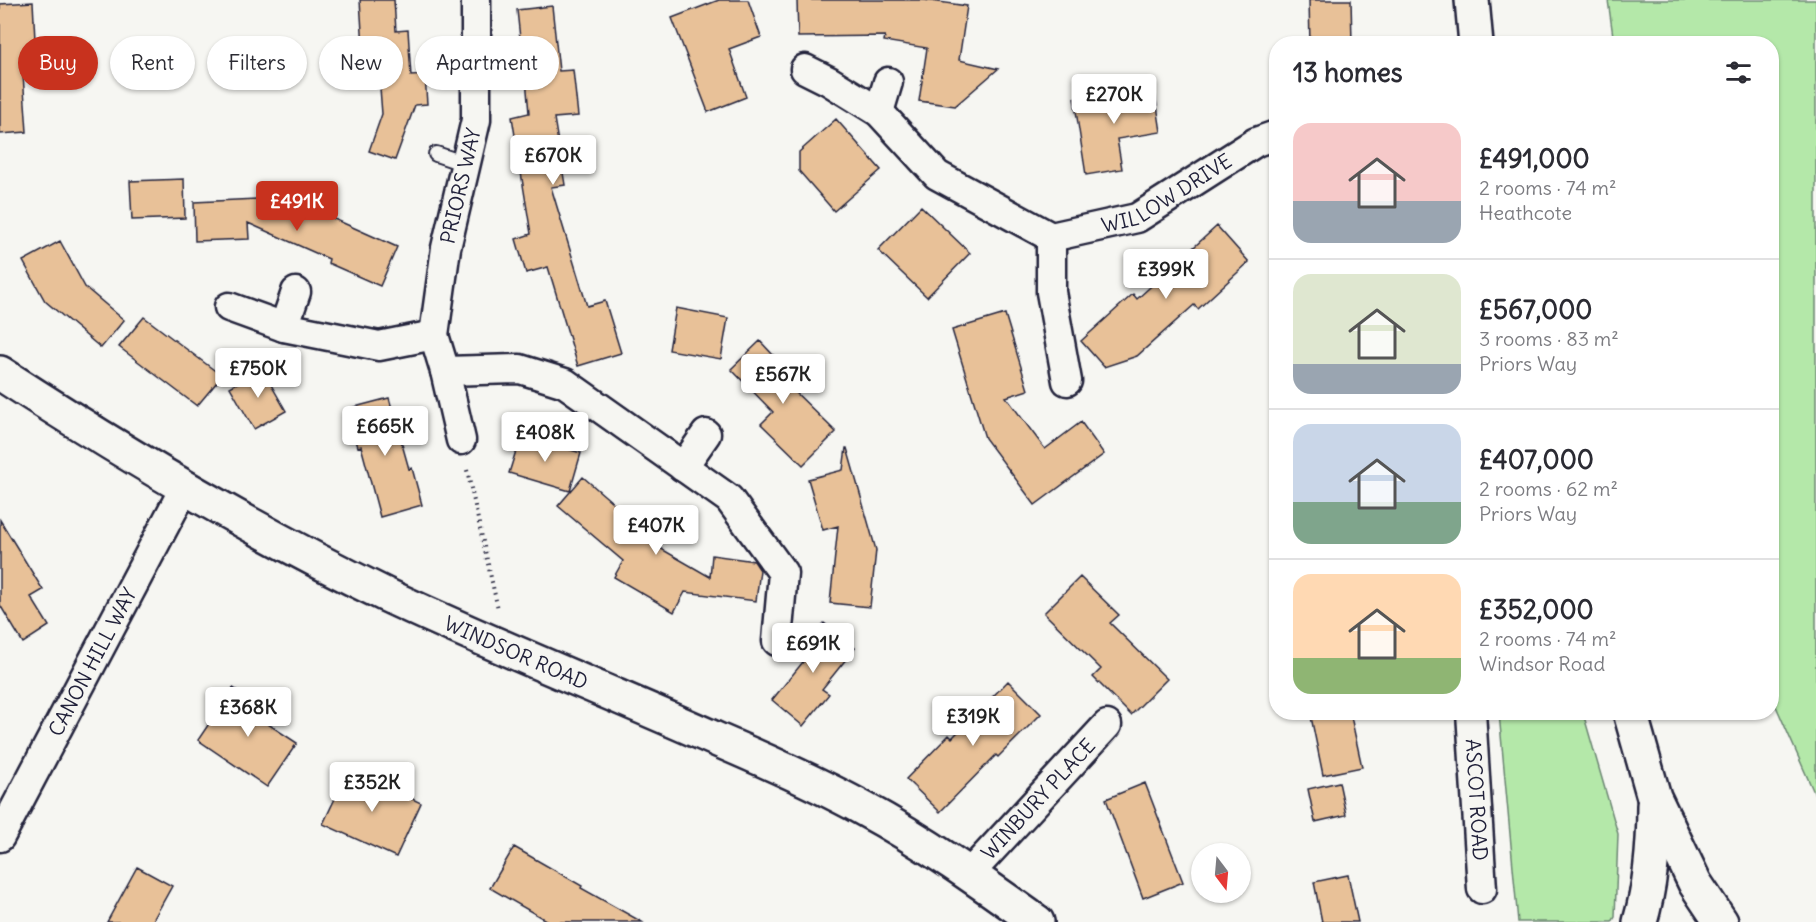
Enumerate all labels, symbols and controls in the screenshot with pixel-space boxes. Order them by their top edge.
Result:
chip: Buy [18,36,98,90]
chip: Rent [110,36,195,90]
chip: Filters [207,36,307,90]
chip: New [319,36,403,90]
chip: Apartment [415,36,559,90]
text: 13 homes [1293,56,1403,89]
icon: filters [1722,56,1755,89]
pin: £270K [1072,74,1156,125]
text: £270K [1086,81,1143,106]
street label: PRIORS WAY [434,126,486,246]
pin: £670K [511,135,595,186]
text: £670K [524,142,582,167]
text: £491,000 [1479,142,1590,175]
icon: home [1341,147,1413,219]
street label: WILLOW DRIVE [1099,148,1236,238]
text: 2 rooms · 74 m² [1479,175,1616,200]
pin: £491K [255,181,339,232]
text: £491K [270,188,324,213]
text: Heathcote [1479,200,1572,225]
pin: £399K [1124,249,1208,300]
text: £399K [1137,256,1195,281]
text: £567,000 [1479,293,1592,326]
icon: home [1341,298,1413,370]
text: 3 rooms · 83 m² [1479,326,1619,351]
pin: £750K [216,348,300,399]
text: Priors Way [1479,351,1577,376]
pin: £567K [741,354,825,405]
text: £750K [229,355,287,380]
text: £567K [755,361,811,386]
pin: £665K [343,406,427,457]
pin: £408K [503,412,587,463]
text: £665K [356,413,414,438]
text: £408K [515,419,575,444]
text: £407,000 [1479,443,1594,476]
icon: home [1341,448,1413,520]
text: 2 rooms · 62 m² [1479,476,1618,501]
text: Priors Way [1479,501,1577,526]
pin: £407K [614,505,698,556]
text: £407K [627,512,685,537]
street label: CANON HILL WAY [43,583,142,740]
text: £352,000 [1479,593,1594,626]
icon: home [1341,598,1413,670]
street label: WINDSOR ROAD [440,610,592,694]
pin: £691K [771,623,855,674]
text: 2 rooms · 74 m² [1479,626,1616,651]
text: £691K [786,630,840,655]
text: Windsor Road [1479,651,1605,676]
pin: £368K [206,687,290,738]
text: £368K [219,694,277,719]
pin: £319K [931,696,1015,747]
text: £319K [946,703,1000,728]
street label: WINBURY PLACE [976,733,1100,865]
street label: ASCOT ROAD [1461,738,1493,861]
pin: £352K [330,762,414,813]
text: £352K [344,769,400,794]
north arrow [1191,843,1251,903]
map controls [1191,843,1251,903]

